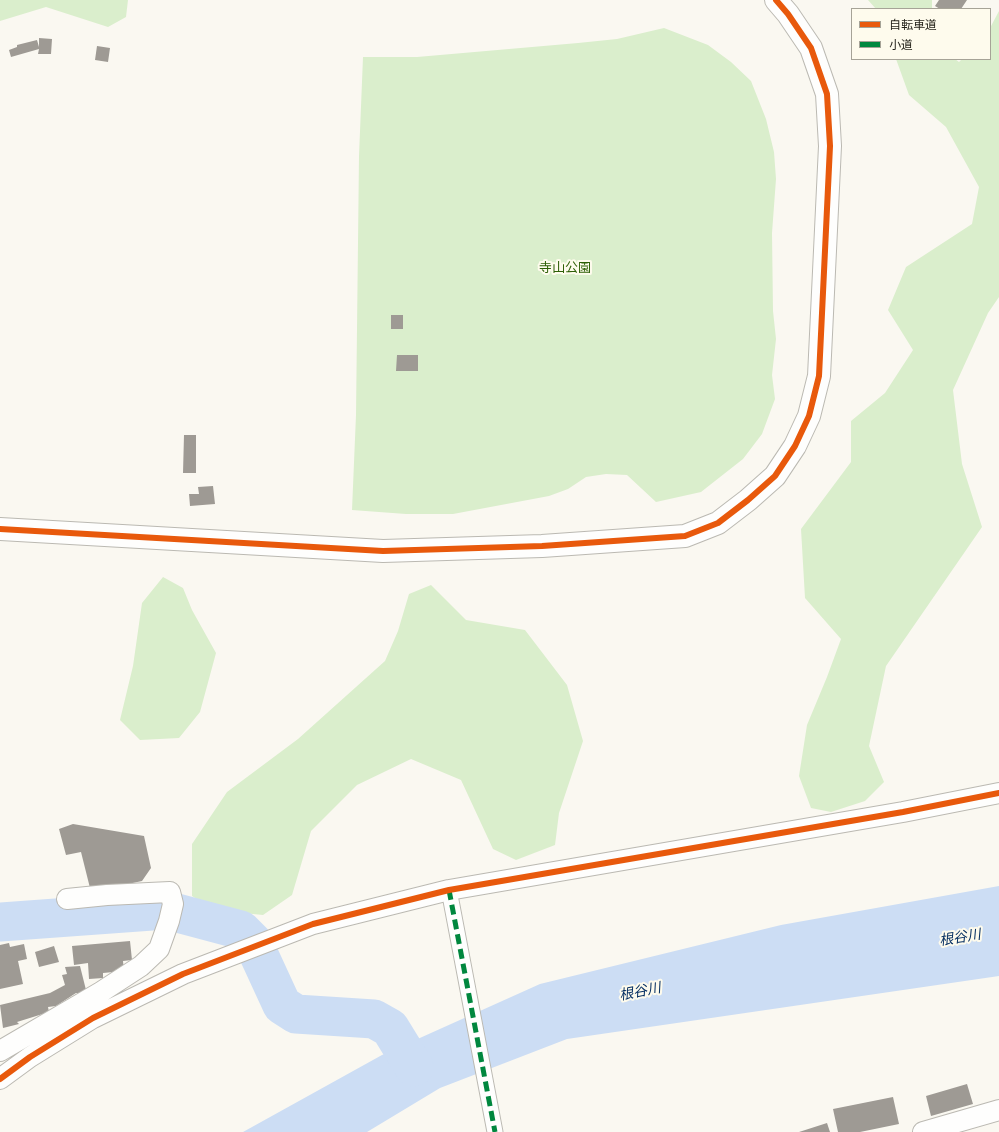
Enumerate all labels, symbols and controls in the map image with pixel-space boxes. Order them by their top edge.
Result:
legend [851,8,991,60]
text: 自転車道 [889,16,937,33]
text: 小道 [889,36,913,53]
park label: 寺山公園 [539,260,591,276]
water label: 根谷川 [938,926,982,950]
water label: 根谷川 [618,980,662,1004]

